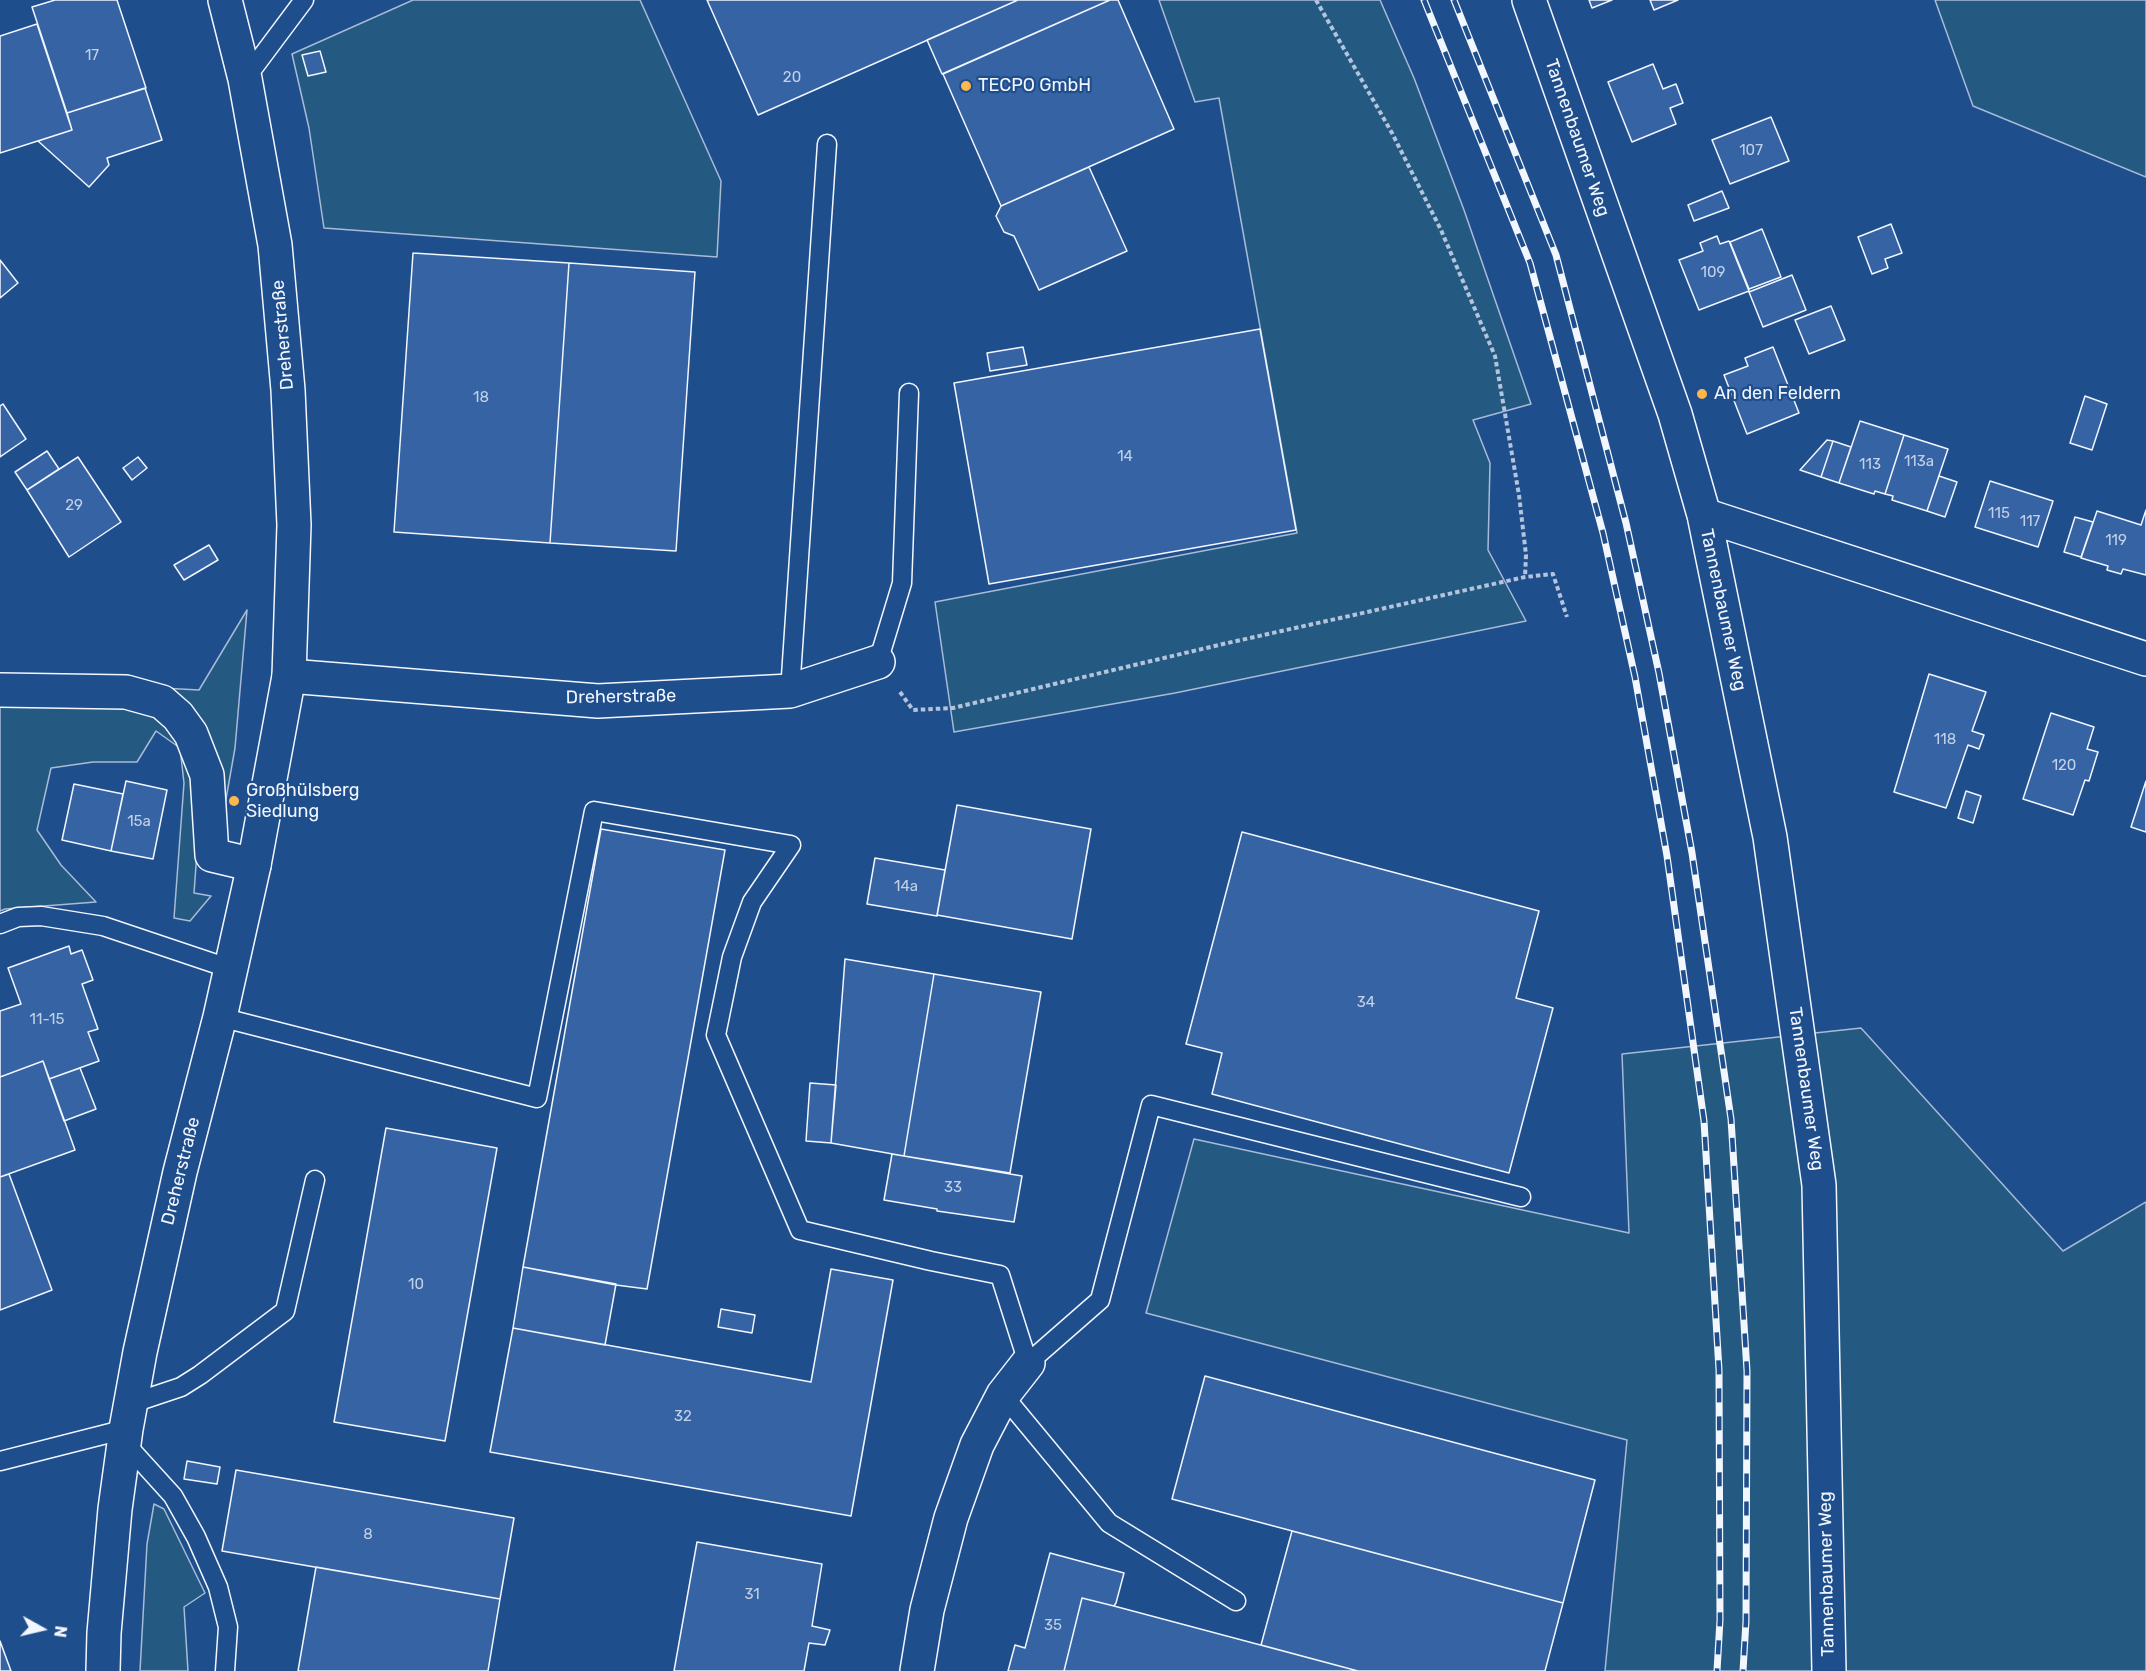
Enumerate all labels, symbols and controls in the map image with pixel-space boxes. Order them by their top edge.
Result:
house number: 17 [85,47,99,65]
street label: Tannenbaumer Weg [1540,56,1614,220]
house number: 20 [783,69,801,87]
place label: TECPO GmbH [978,75,1091,97]
marker: TECPO GmbH [959,79,973,93]
house number: 107 [1739,142,1763,160]
house number: 109 [1701,264,1725,282]
street label: Dreherstraße [267,279,299,391]
place label: An den Feldern [1714,383,1841,405]
marker: An den Feldern [1695,387,1709,401]
house number: 18 [473,389,489,407]
house number: 14 [1117,448,1133,466]
house number: 113a [1904,453,1934,471]
house number: 113 [1859,456,1881,474]
house number: 29 [65,497,83,515]
house number: 115 [1988,505,2010,523]
house number: 117 [2020,513,2040,531]
street label: Tannenbaumer Weg [1695,527,1751,693]
house number: 119 [2105,532,2127,550]
street label: Dreherstraße [566,685,676,709]
house number: 118 [1934,731,1956,749]
house number: 120 [2052,757,2076,775]
place label: Großhülsberg Siedlung [246,780,359,822]
marker: Großhülsberg Siedlung [227,794,241,808]
house number: 15a [127,813,151,831]
house number: 14a [894,878,918,896]
house number: 34 [1357,994,1375,1012]
street label: Tannenbaumer Weg [1784,1006,1828,1172]
house number: 11-15 [30,1011,64,1029]
street label: Dreherstraße [157,1115,205,1227]
house number: 33 [944,1179,962,1197]
house number: 10 [408,1276,424,1294]
house number: 32 [674,1408,692,1426]
street label: Tannenbaumer Weg [1815,1491,1839,1657]
house number: 8 [363,1526,373,1544]
house number: 31 [744,1586,760,1604]
north arrow [12,1599,72,1659]
house number: 35 [1044,1617,1062,1635]
text: N [50,1625,71,1639]

